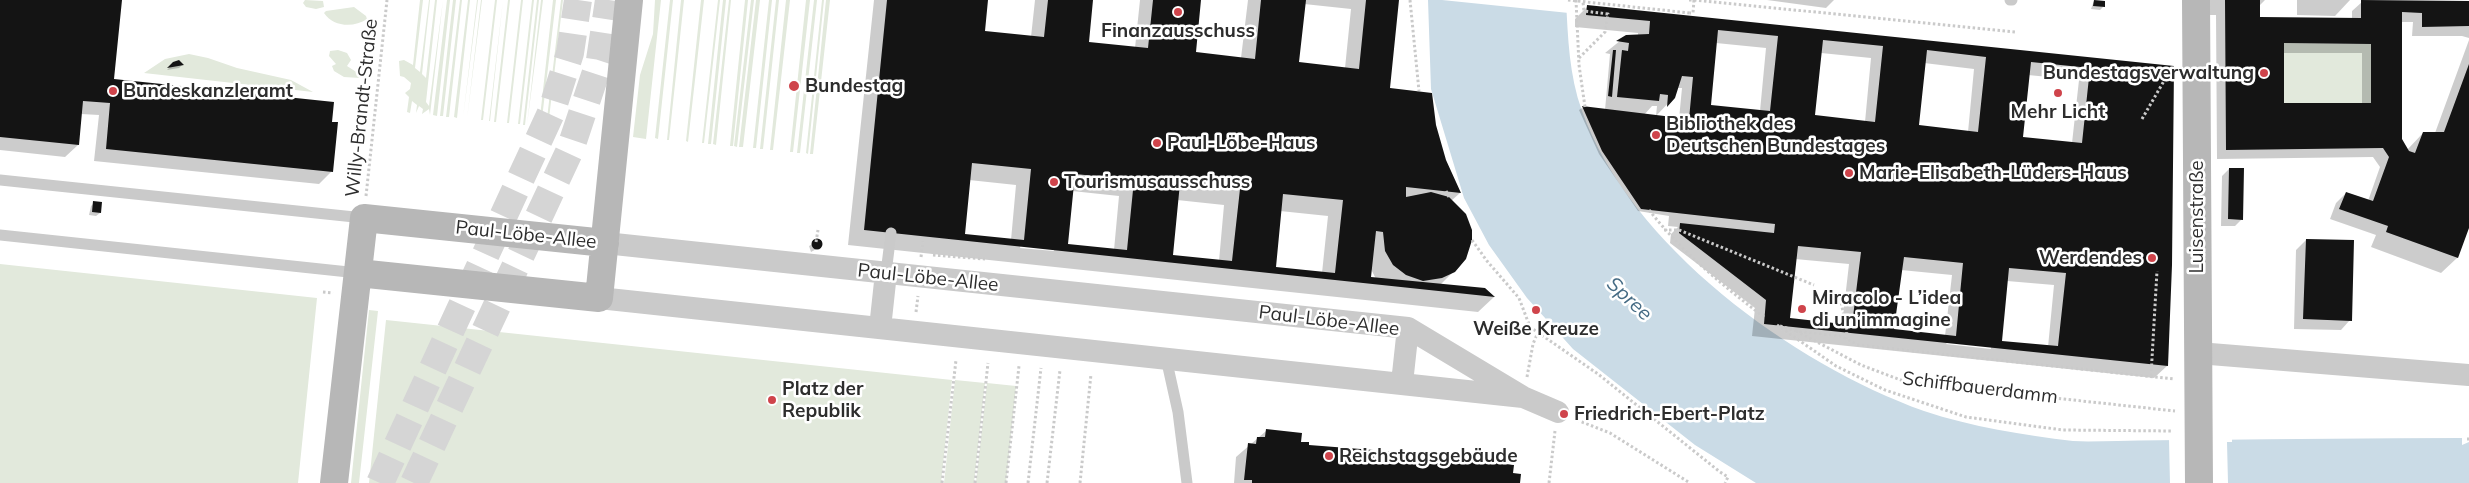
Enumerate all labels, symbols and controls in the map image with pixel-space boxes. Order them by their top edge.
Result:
marker: Finanzausschuss [1172,6,1184,18]
street label: Willy-Brandt-Straße [341,18,383,198]
place label: Finanzausschuss [1101,20,1255,42]
place label: Bundestagsverwaltung [2043,62,2254,84]
marker: Bundestagsverwaltung [2258,67,2270,79]
place label: Bundestag [805,75,903,97]
marker: Bundestag [787,79,801,93]
place label: Bundeskanzleramt [123,80,293,102]
marker: Bundeskanzleramt [107,85,119,97]
marker: Mehr Licht [2052,87,2064,99]
place label: Mehr Licht [2011,101,2105,123]
place label: Bibliothek des Deutschen Bundestages [1666,113,1885,157]
marker: Bibliothek des Deutschen Bundestages [1650,129,1662,141]
place label: Paul-Löbe-Haus [1167,132,1315,154]
marker: Paul-Löbe-Haus [1151,137,1163,149]
street label: Luisenstraße [2186,160,2208,274]
place label: Marie-Elisabeth-Lüders-Haus [1859,162,2127,184]
marker: Marie-Elisabeth-Lüders-Haus [1843,167,1855,179]
place label: Tourismusausschuss [1064,171,1250,193]
marker: Tourismusausschuss [1048,176,1060,188]
street label: Paul-Löbe-Allee [454,216,598,254]
place label: Werdendes [2039,247,2142,269]
marker: Werdendes [2146,252,2158,264]
street label: Paul-Löbe-Allee [856,259,1000,297]
water label: Spree [1601,272,1657,326]
place label: Miracolo - L’idea di un’immagine [1812,287,1961,331]
street label: Paul-Löbe-Allee [1257,301,1401,341]
marker: Miracolo - L’idea di un’immagine [1796,303,1808,315]
marker: Weiße Kreuze [1530,304,1542,316]
place label: Weiße Kreuze [1473,318,1599,340]
street label: Schiffbauerdamm [1901,367,2059,409]
place label: Platz der Republik [782,378,863,422]
marker: Platz der Republik [766,394,778,406]
place label: Friedrich-Ebert-Platz [1574,403,1765,425]
marker: Friedrich-Ebert-Platz [1558,408,1570,420]
place label: Reichstagsgebäude [1339,445,1518,467]
marker: Reichstagsgebäude [1323,450,1335,462]

